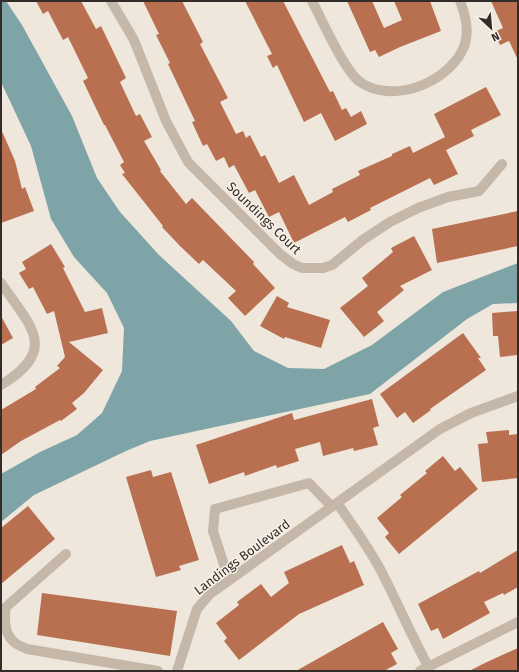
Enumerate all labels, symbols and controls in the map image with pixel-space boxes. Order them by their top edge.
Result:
north arrow [471,8,511,48]
text: N [489,29,501,44]
street label: Soundings Court [224,179,304,257]
street label: Landings Boulevard [191,516,293,598]

